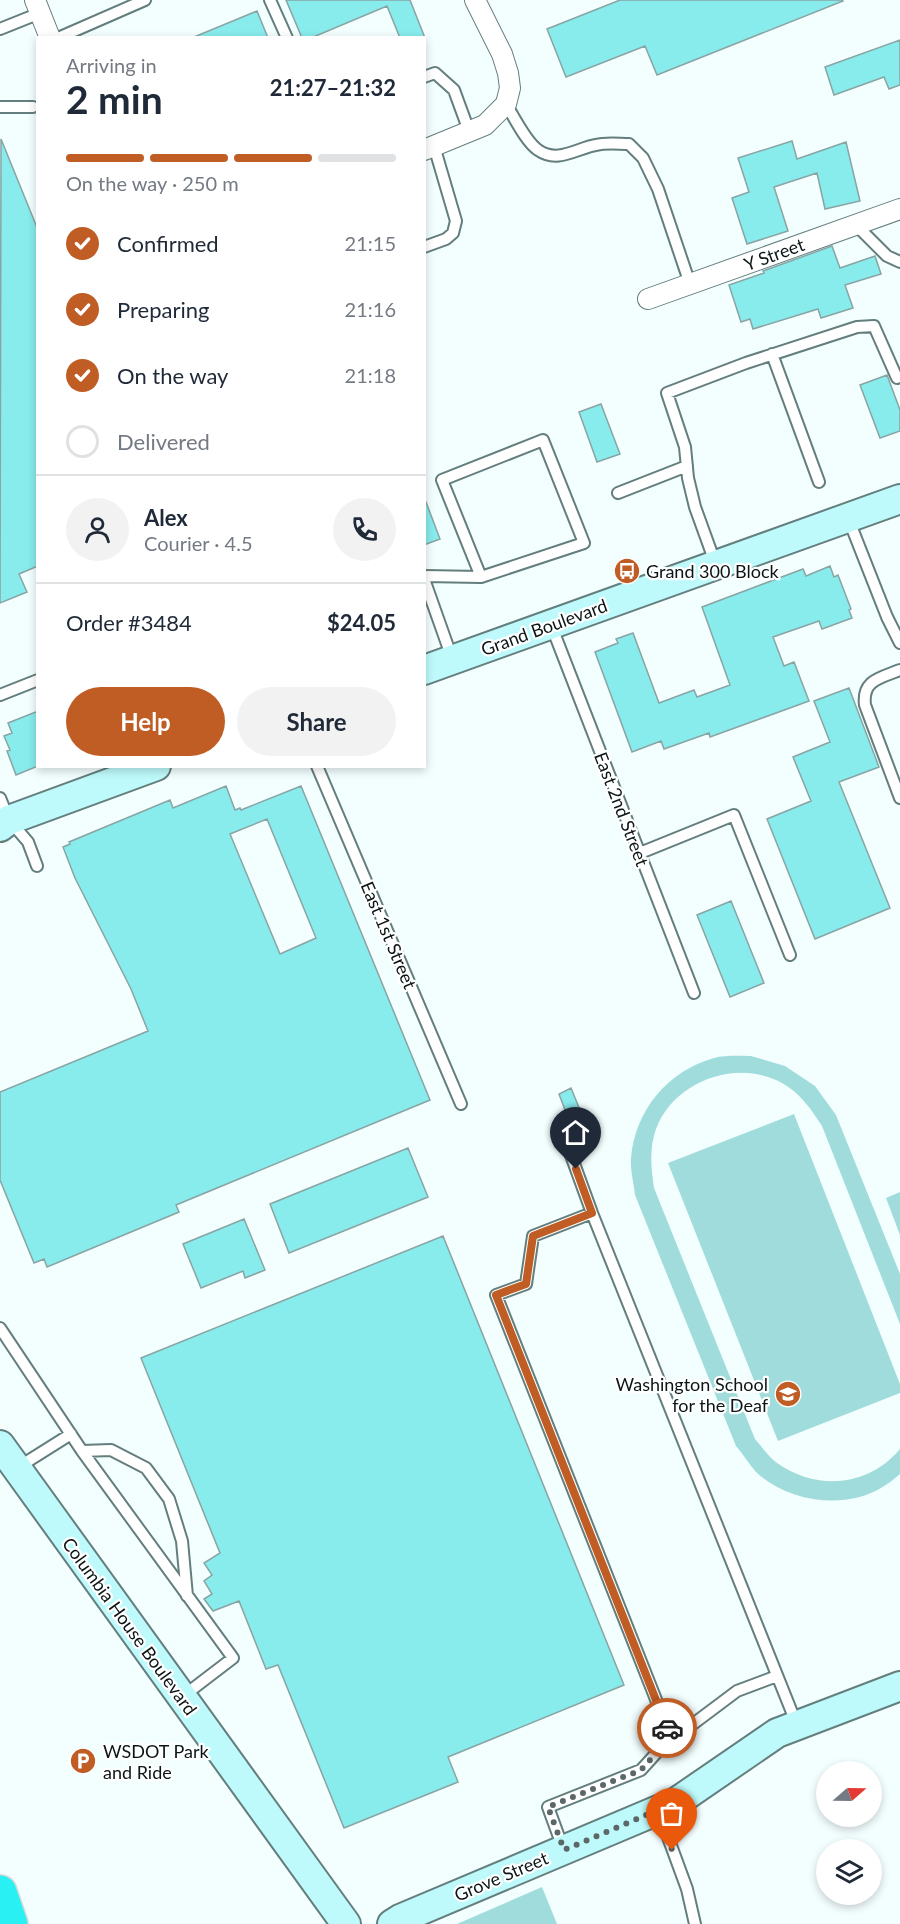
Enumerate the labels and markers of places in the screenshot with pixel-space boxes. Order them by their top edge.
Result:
bus stop icon: Grand 300 Block [612,556,642,586]
place label: Grand 300 Block [646,560,780,582]
pin [550,1107,601,1169]
place label: Washington School for the Deaf [616,1373,769,1416]
school or university icon: Washington School for the Deaf [773,1379,803,1409]
place label: WSDOT Park and Ride [103,1740,210,1783]
parking icon: WSDOT Park and Ride [68,1746,98,1776]
pin [646,1788,697,1850]

